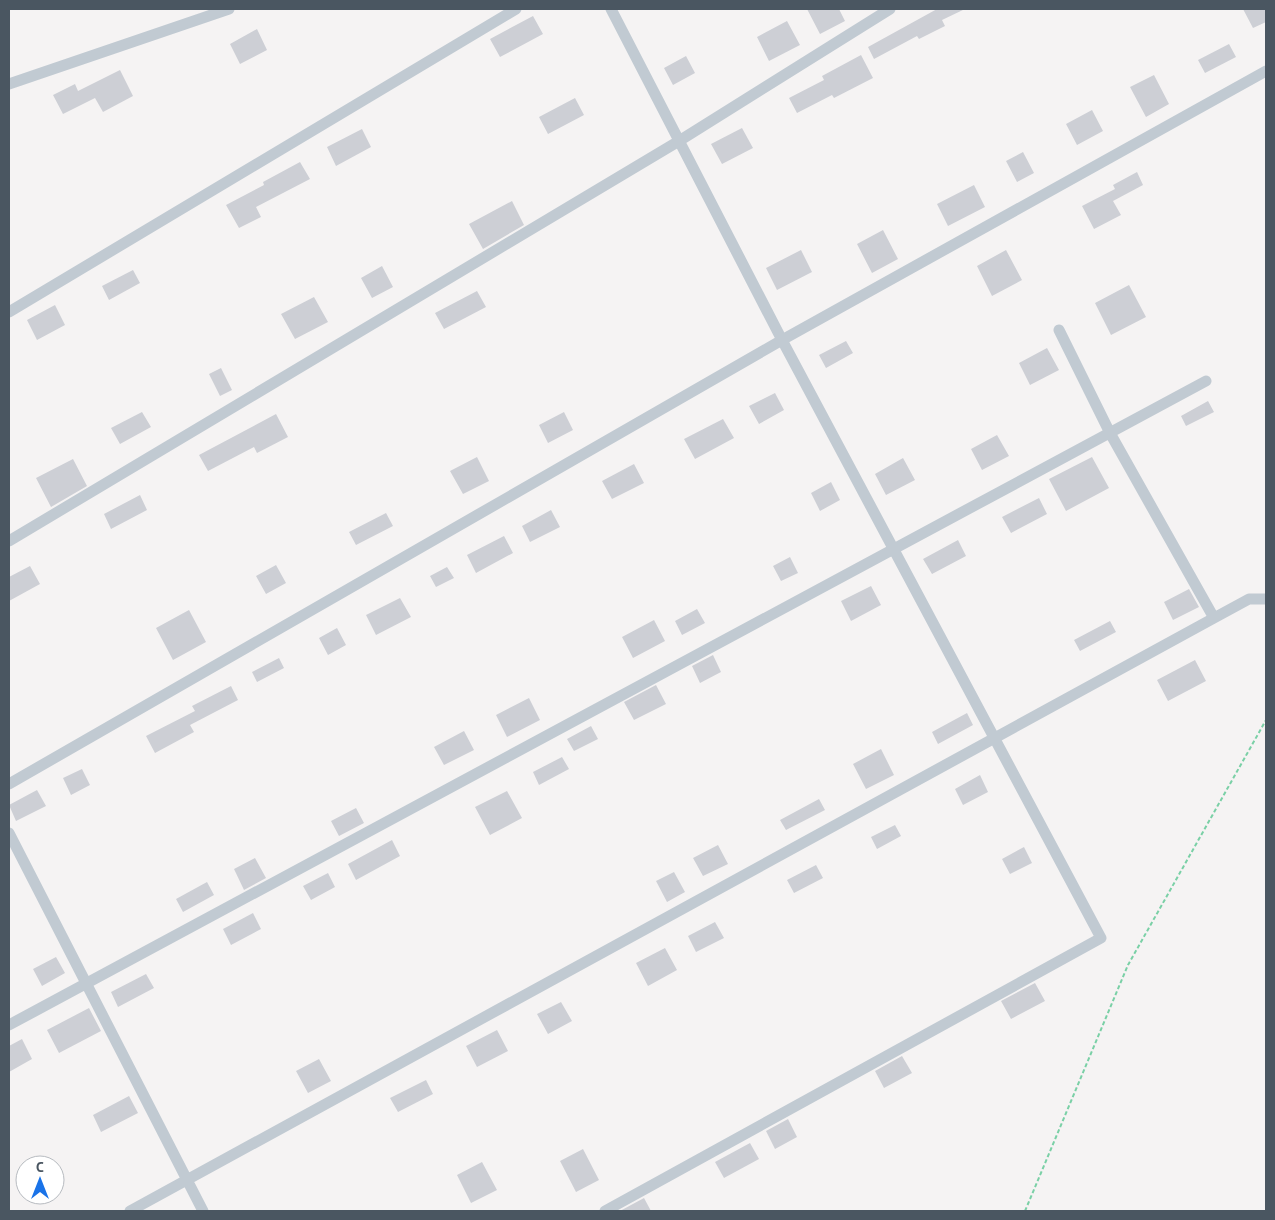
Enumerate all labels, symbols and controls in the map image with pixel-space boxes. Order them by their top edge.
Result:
north arrow [15,1155,65,1205]
text: С [36,1158,44,1176]

